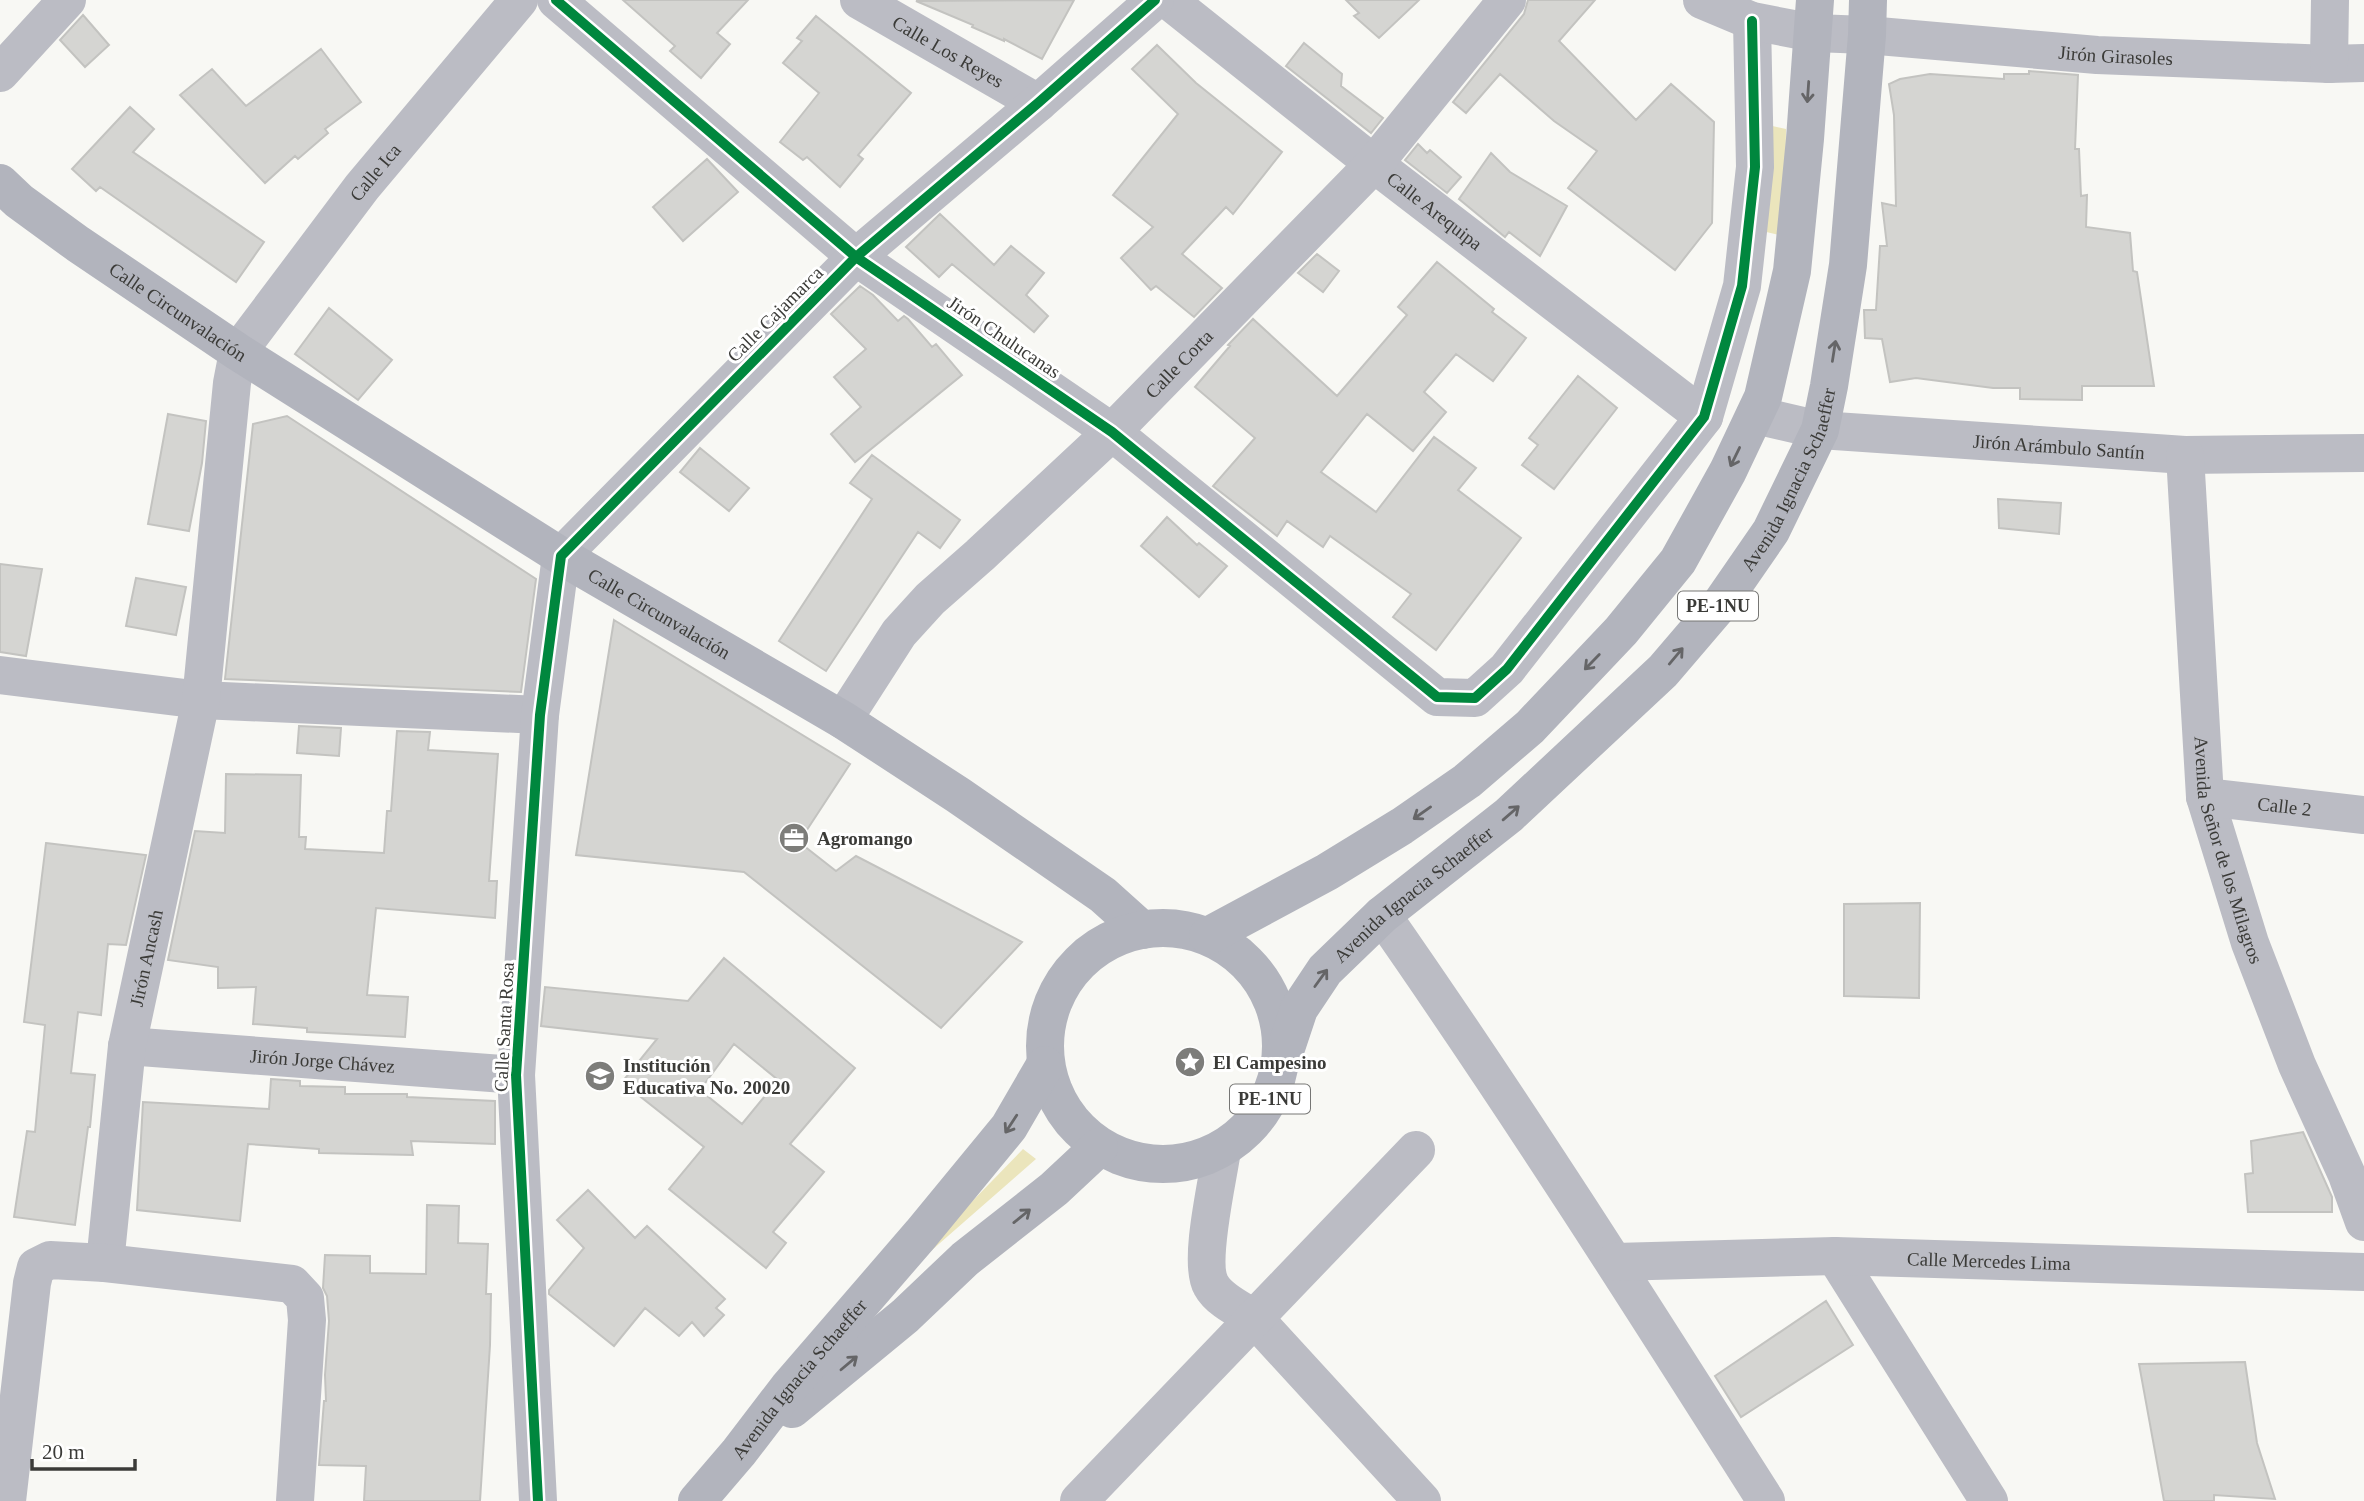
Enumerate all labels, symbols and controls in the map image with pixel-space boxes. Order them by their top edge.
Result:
street label: Calle Los Reyes [889,11,1008,92]
street label: Jirón Girasoles [2058,41,2173,68]
one-way arrow [1802,81,1815,104]
street label: Calle Ica [345,139,405,205]
street label: Calle Arequipa [1383,167,1487,254]
street label: Calle Circunvalación [106,258,251,366]
street label: Calle Cajamarca [723,262,827,366]
street label: Jirón Chulucanas [944,292,1064,382]
street label: Calle Corta [1141,325,1217,402]
one-way arrow [1828,340,1841,363]
street label: Avenida Ignacia Schaeffer [1736,385,1839,575]
street label: Jirón Arámbulo Santín [1972,430,2146,463]
one-way arrow [1728,446,1741,467]
street label: Calle Circunvalación [584,564,735,663]
road number: PE-1NU [1678,592,1758,620]
one-way arrow [1668,648,1684,666]
one-way arrow [1583,653,1600,670]
street label: Avenida Señor de los Milagros [2191,735,2267,967]
street label: Calle 2 [2256,793,2313,819]
one-way arrow [1502,805,1520,821]
one-way arrow [1413,806,1432,820]
office icon: Agromango [777,821,811,855]
street label: Avenida Ignacia Schaeffer [1329,821,1497,966]
place label: Agromango [817,828,913,849]
street label: Jirón Ancash [125,907,166,1009]
street label: Calle Santa Rosa [490,961,518,1092]
one-way arrow [1313,968,1328,987]
street label: Jirón Jorge Chávez [249,1045,396,1076]
place icon: El Campesino [1173,1045,1207,1079]
place label: El Campesino [1213,1052,1327,1073]
place label: Institución Educativa No. 20020 [623,1055,790,1098]
school or university icon: Institución Educativa No. 20020 [583,1059,617,1093]
road number: PE-1NU [1230,1084,1310,1114]
one-way arrow [1003,1113,1017,1133]
one-way arrow [1013,1208,1031,1223]
street label: Calle Mercedes Lima [1907,1248,2072,1274]
street label: Avenida Ignacia Schaeffer [727,1294,871,1463]
one-way arrow [840,1355,858,1371]
scale bar [32,1428,135,1472]
text: 20 m [42,1440,85,1464]

